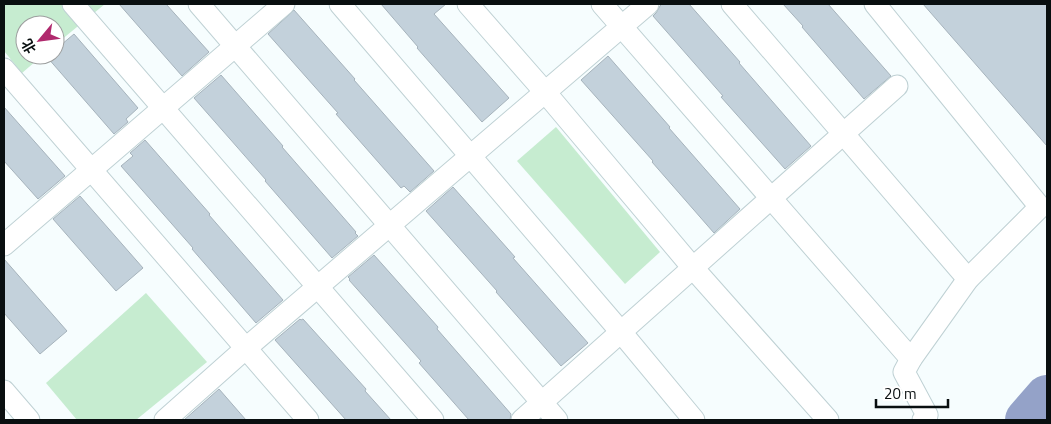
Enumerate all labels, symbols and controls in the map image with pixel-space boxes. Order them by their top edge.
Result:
north arrow [15,15,65,65]
text: 北 [16,35,41,58]
scale bar [876,376,948,408]
text: 20 m [884,382,917,405]

